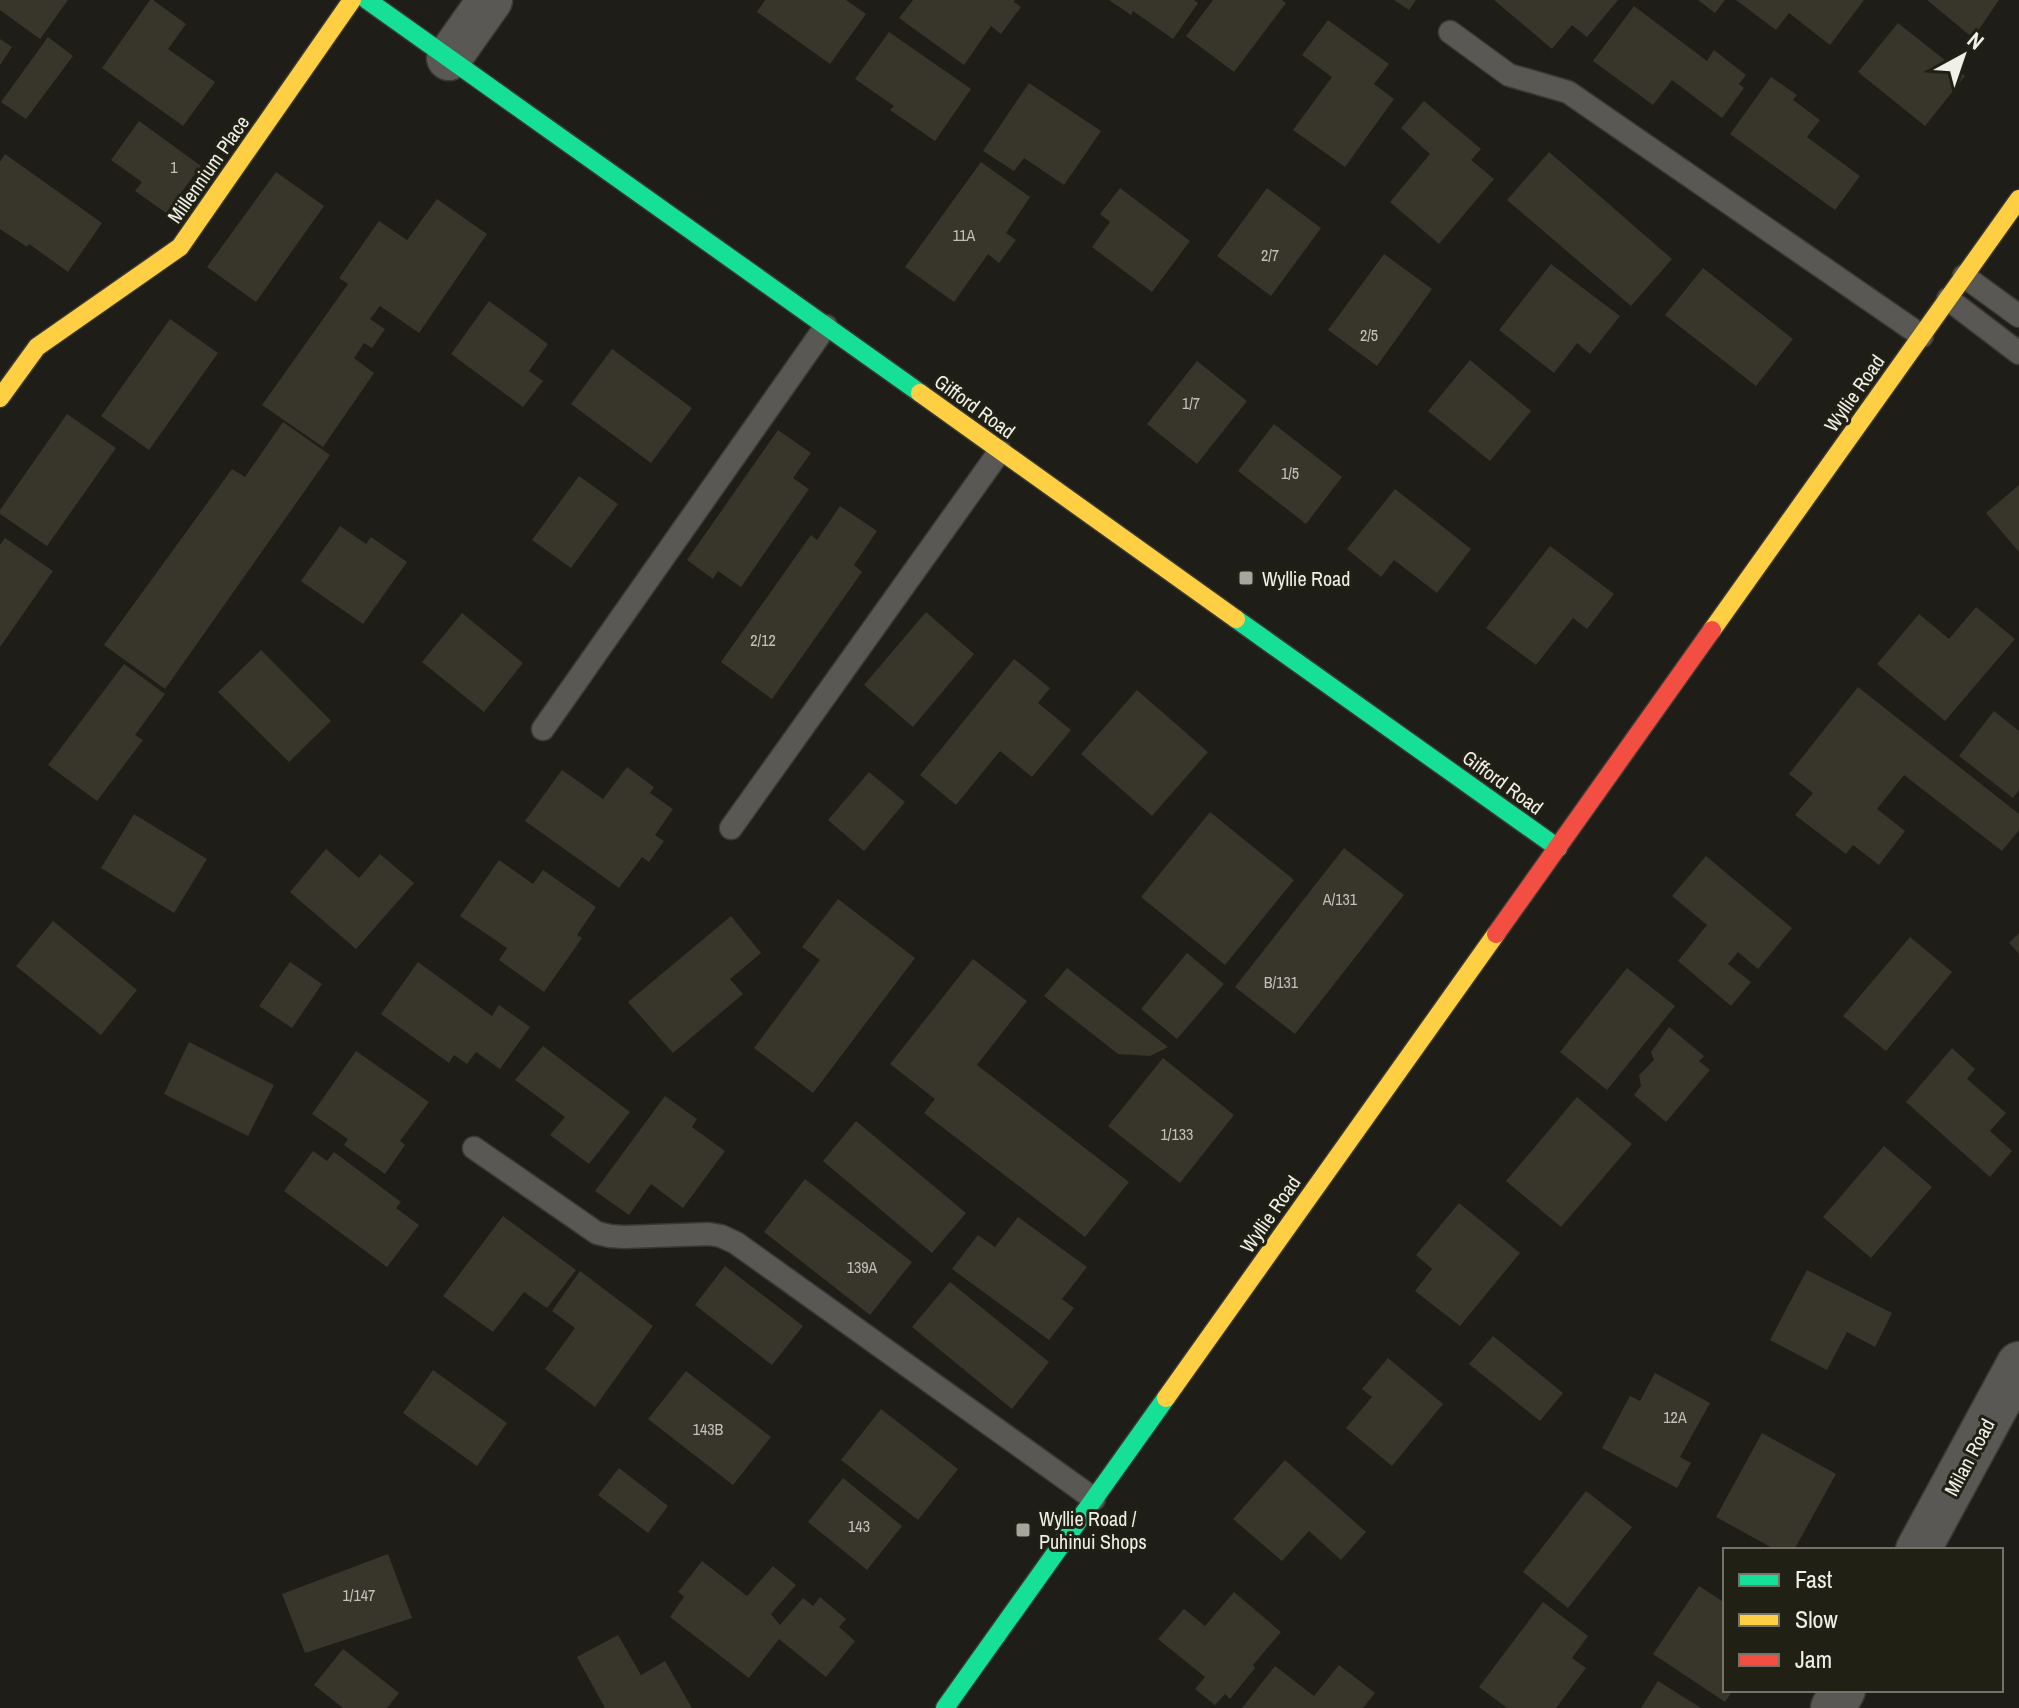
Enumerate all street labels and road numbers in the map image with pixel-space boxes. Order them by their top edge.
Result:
street label: Millennium Place [161,110,255,228]
street label: Wyllie Road [1818,349,1890,437]
street label: Gifford Road [929,368,1021,444]
street label: Gifford Road [1457,744,1549,820]
street label: Wyllie Road [1234,1170,1306,1258]
street label: Milan Road [1937,1414,2001,1500]

